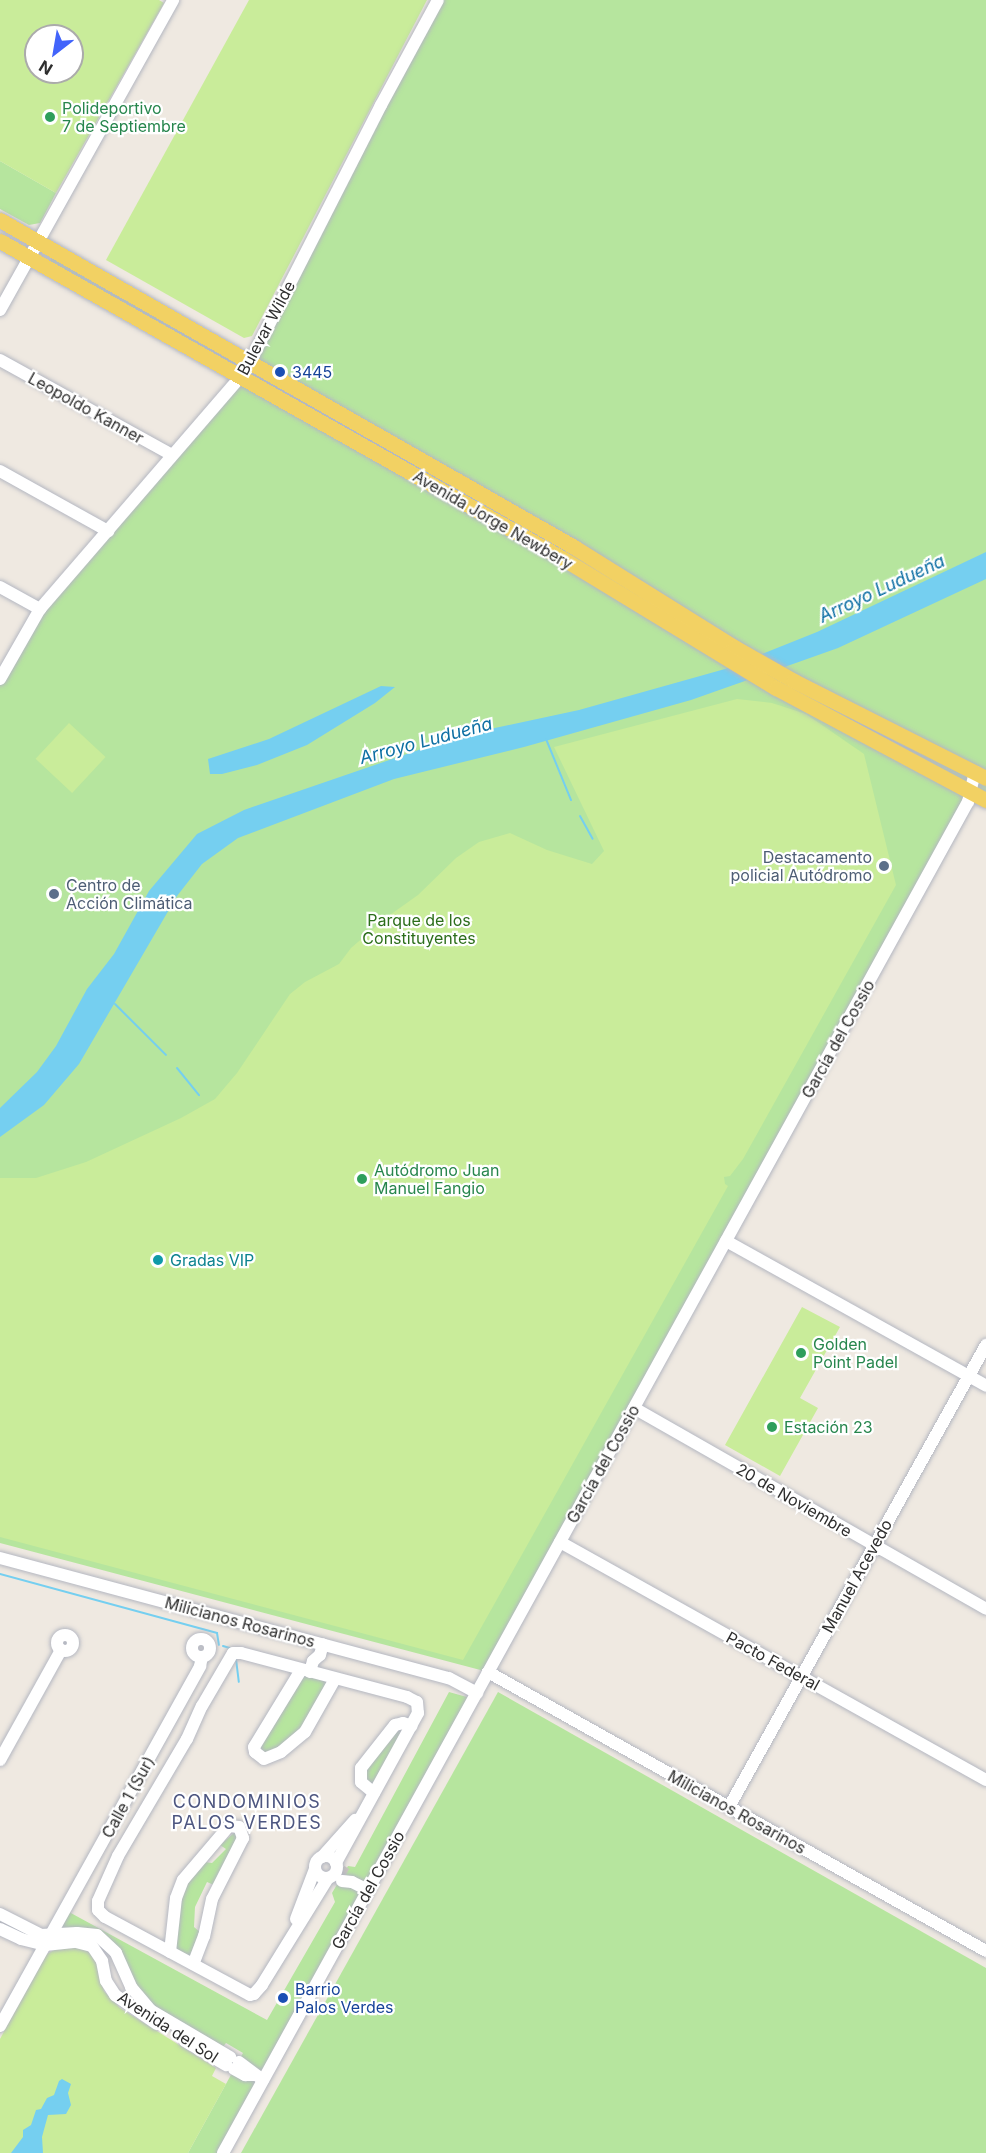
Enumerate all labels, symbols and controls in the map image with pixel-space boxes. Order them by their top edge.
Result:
north arrow [24,24,84,84]
text: N [35,56,56,79]
place label: Polideportivo 7 de Septiembre [62,98,186,136]
marker: Polideportivo 7 de Septiembre [43,110,57,124]
street label: Bulevar Wilde [233,278,299,378]
place label: 3445 [292,362,332,382]
marker: 3445 [273,365,287,379]
street label: Leopoldo Kanner [25,368,147,448]
street label: Avenida Jorge Newbery [410,466,576,574]
water label: Arroyo Ludueña [816,550,948,628]
water label: Arroyo Ludueña [357,713,495,769]
place label: Destacamento policial Autódromo [731,847,872,885]
marker: Destacamento policial Autódromo [877,859,891,873]
place label: Centro de Acción Climática [66,875,193,913]
marker: Centro de Acción Climática [47,887,61,901]
park label: Parque de los Constituyentes [362,910,476,948]
street label: García del Cossio [798,976,878,1102]
place label: Autódromo Juan Manuel Fangio [374,1160,499,1198]
marker: Autódromo Juan Manuel Fangio [355,1172,369,1186]
place label: Gradas VIP [170,1250,254,1270]
marker: Gradas VIP [151,1253,165,1267]
place label: Golden Point Padel [813,1334,898,1372]
marker: Golden Point Padel [794,1346,808,1360]
street label: García del Cossio [563,1401,643,1527]
place label: Estación 23 [784,1417,873,1437]
marker: Estación 23 [765,1420,779,1434]
street label: 20 de Noviembre [733,1459,855,1541]
street label: Manuel Acevedo [818,1516,896,1636]
street label: Milicianos Rosarinos [163,1593,317,1651]
street label: Pacto Federal [723,1627,823,1695]
street label: Calle 1 (Sur) [98,1753,158,1841]
street label: Milicianos Rosarinos [665,1766,809,1858]
district label: CONDOMINIOS PALOS VERDES [172,1792,322,1834]
street label: García del Cossio [328,1827,408,1953]
place label: Barrio Palos Verdes [295,1979,394,2017]
street label: Avenida del Sol [114,1987,222,2067]
marker: Barrio Palos Verdes [276,1991,290,2005]

